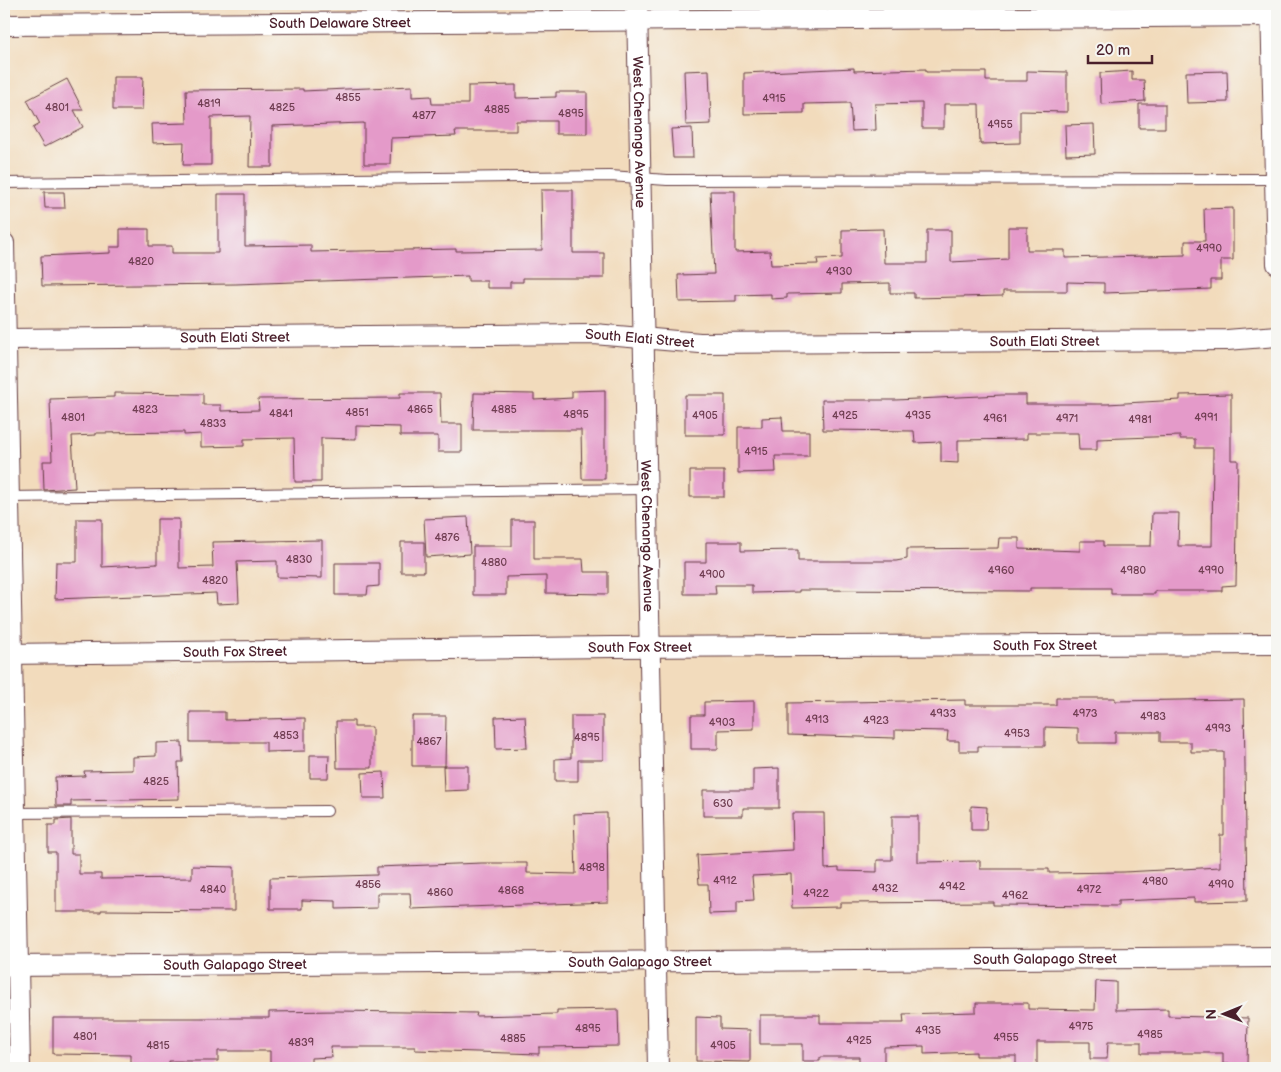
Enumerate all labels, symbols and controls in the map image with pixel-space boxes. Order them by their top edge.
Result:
street label: South Delaware Street [269,14,412,32]
scale bar [1088,32,1152,64]
text: 20 m [1096,41,1130,60]
street label: West Chenango Avenue [630,56,650,208]
house number: 4855 [335,91,361,104]
house number: 4915 [762,92,786,105]
house number: 4819 [197,97,221,110]
house number: 4801 [45,101,69,114]
house number: 4825 [269,101,295,114]
house number: 4885 [484,103,510,116]
house number: 4895 [558,107,584,120]
house number: 4877 [412,109,437,122]
house number: 4955 [987,118,1013,131]
house number: 4990 [1196,242,1222,255]
house number: 4820 [128,255,155,268]
house number: 4930 [826,265,853,278]
street label: South Elati Street [585,325,696,351]
street label: South Elati Street [180,328,291,346]
street label: South Elati Street [990,332,1100,350]
house number: 4823 [132,403,158,416]
house number: 4865 [407,403,433,416]
house number: 4885 [491,403,517,416]
house number: 4851 [345,406,369,419]
house number: 4841 [269,407,293,420]
house number: 4895 [563,408,589,421]
house number: 4905 [692,409,718,422]
house number: 4925 [832,409,858,422]
house number: 4935 [905,409,931,422]
house number: 4801 [61,411,85,424]
house number: 4991 [1194,411,1218,424]
house number: 4961 [983,412,1007,425]
house number: 4971 [1056,412,1078,425]
house number: 4981 [1128,413,1152,426]
house number: 4833 [200,417,227,430]
house number: 4915 [744,445,768,458]
street label: West Chenango Avenue [637,460,657,612]
house number: 4876 [434,531,460,544]
house number: 4830 [286,553,313,566]
house number: 4880 [481,556,508,569]
house number: 4960 [988,564,1015,577]
house number: 4980 [1120,564,1147,577]
house number: 4990 [1198,564,1224,577]
house number: 4900 [699,568,726,581]
house number: 4820 [202,574,229,587]
street label: South Fox Street [993,636,1098,654]
street label: South Fox Street [588,638,693,656]
street label: South Fox Street [183,642,288,660]
house number: 4933 [930,707,957,720]
house number: 4973 [1072,707,1098,720]
house number: 4983 [1140,710,1166,723]
house number: 4913 [805,713,829,726]
house number: 4923 [863,714,889,727]
house number: 4903 [709,716,735,729]
house number: 4993 [1205,722,1231,735]
house number: 4953 [1004,727,1030,740]
house number: 4853 [273,729,299,742]
house number: 4895 [574,731,600,744]
house number: 4867 [416,735,442,748]
house number: 4825 [143,775,169,788]
house number: 630 [713,797,734,810]
house number: 4898 [579,861,605,874]
house number: 4912 [713,874,737,887]
house number: 4980 [1142,875,1169,888]
house number: 4856 [355,878,381,891]
house number: 4990 [1208,878,1234,891]
house number: 4942 [939,880,966,893]
house number: 4932 [872,882,899,895]
house number: 4840 [200,883,227,896]
house number: 4972 [1077,883,1102,896]
house number: 4868 [498,884,524,897]
house number: 4860 [427,886,454,899]
house number: 4922 [803,887,830,900]
house number: 4962 [1002,889,1029,902]
street label: South Galapago Street [973,950,1117,968]
street label: South Galapago Street [568,952,712,971]
street label: South Galapago Street [163,955,307,973]
north arrow [1198,990,1248,1040]
text: N [1203,1009,1220,1020]
house number: 4975 [1069,1020,1093,1033]
house number: 4895 [575,1022,601,1035]
house number: 4935 [915,1024,941,1037]
house number: 4985 [1137,1028,1163,1041]
house number: 4801 [73,1030,97,1043]
house number: 4955 [993,1031,1019,1044]
house number: 4885 [500,1032,526,1045]
house number: 4925 [846,1034,872,1047]
house number: 4839 [288,1036,314,1049]
house number: 4815 [146,1039,170,1052]
house number: 4905 [710,1039,736,1052]

